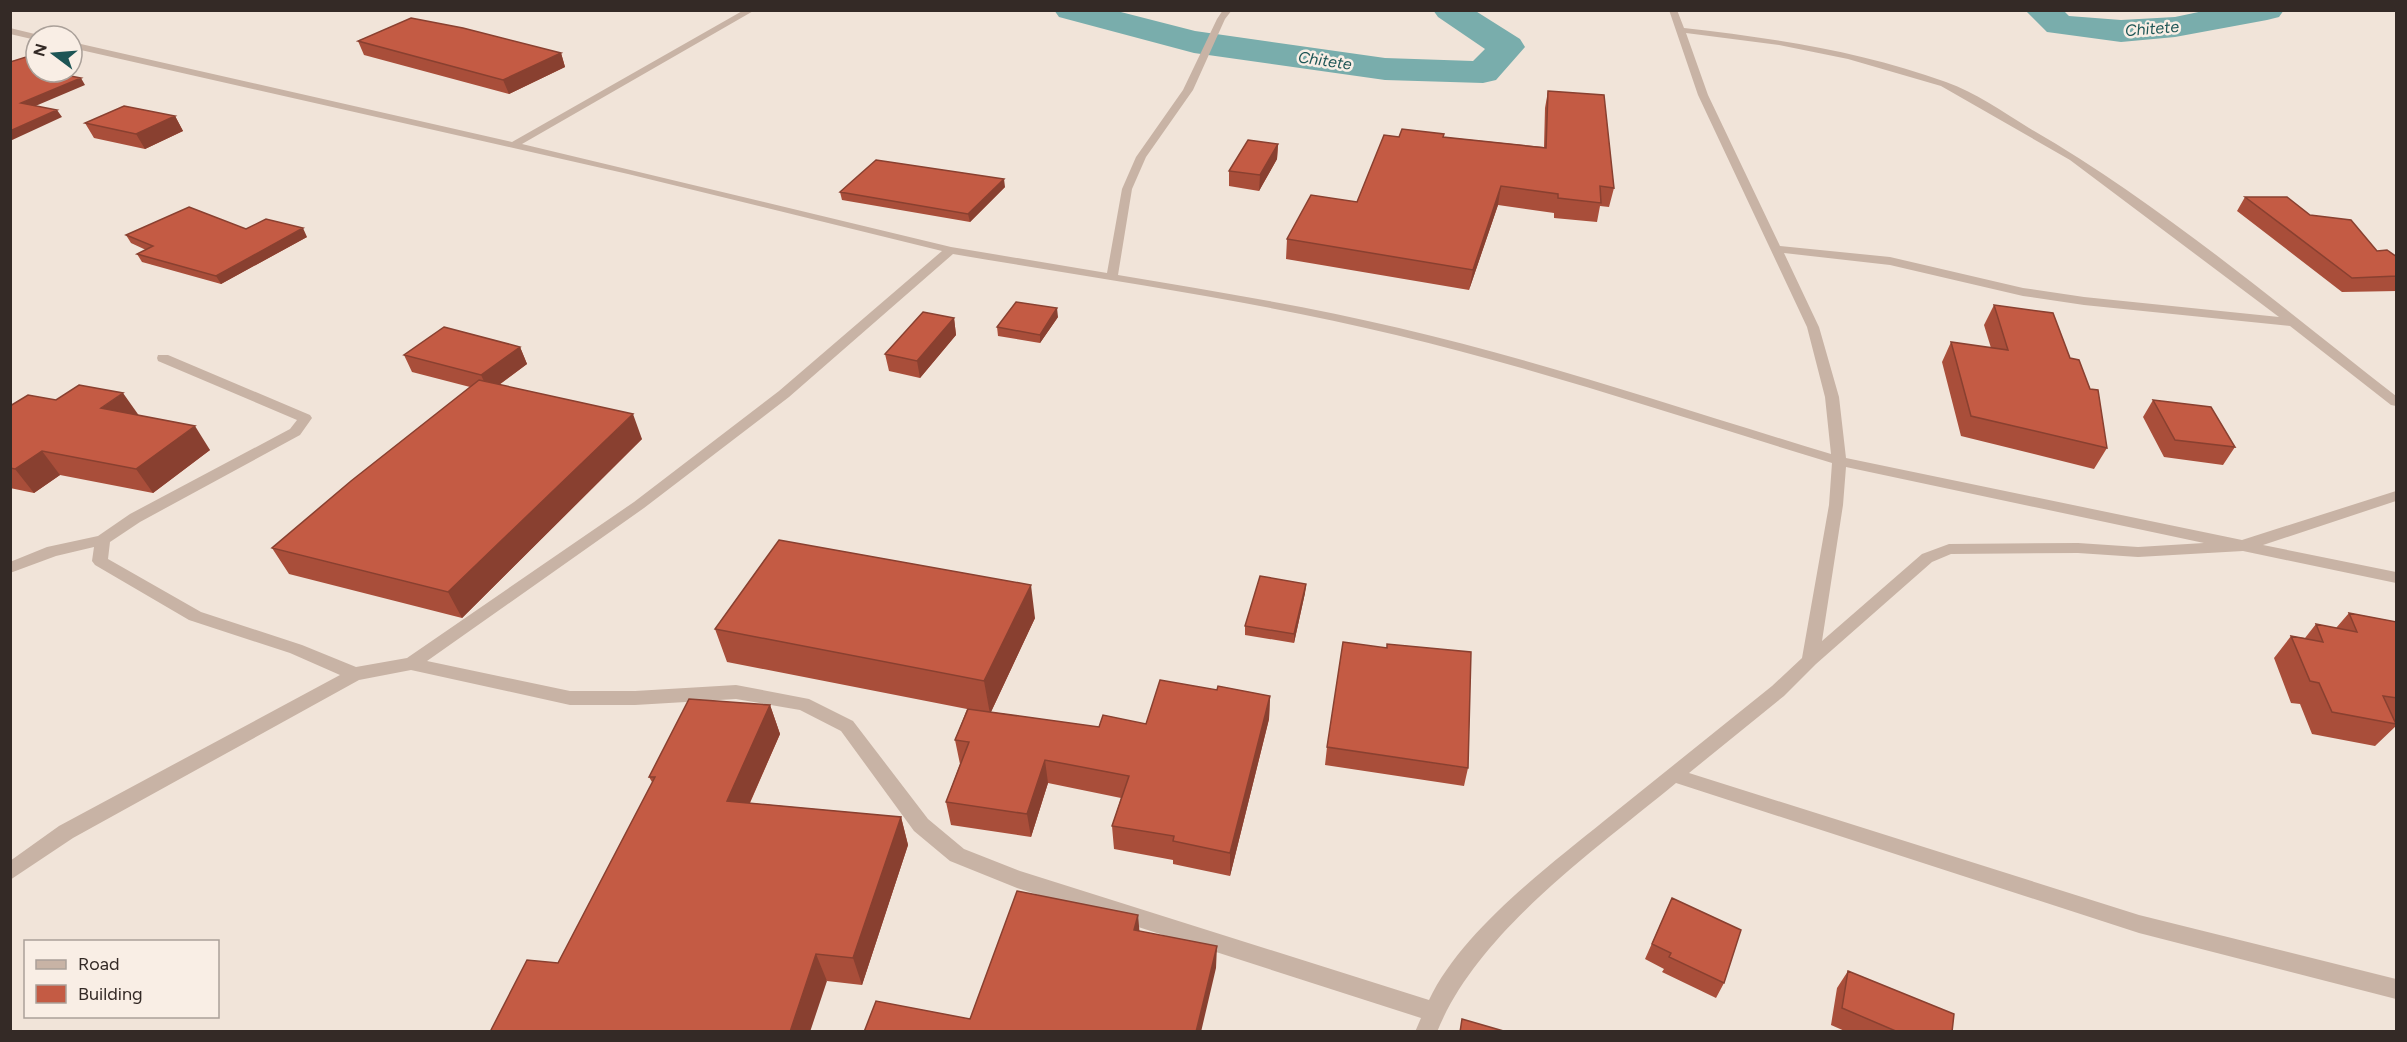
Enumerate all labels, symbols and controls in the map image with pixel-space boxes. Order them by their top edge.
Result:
water label: Chitete [2124,17,2180,40]
north arrow [24,24,84,84]
text: N [29,41,51,59]
water label: Chitete [1297,47,1353,74]
legend [24,940,219,1018]
text: Road [78,953,119,975]
text: Building [78,983,143,1005]

